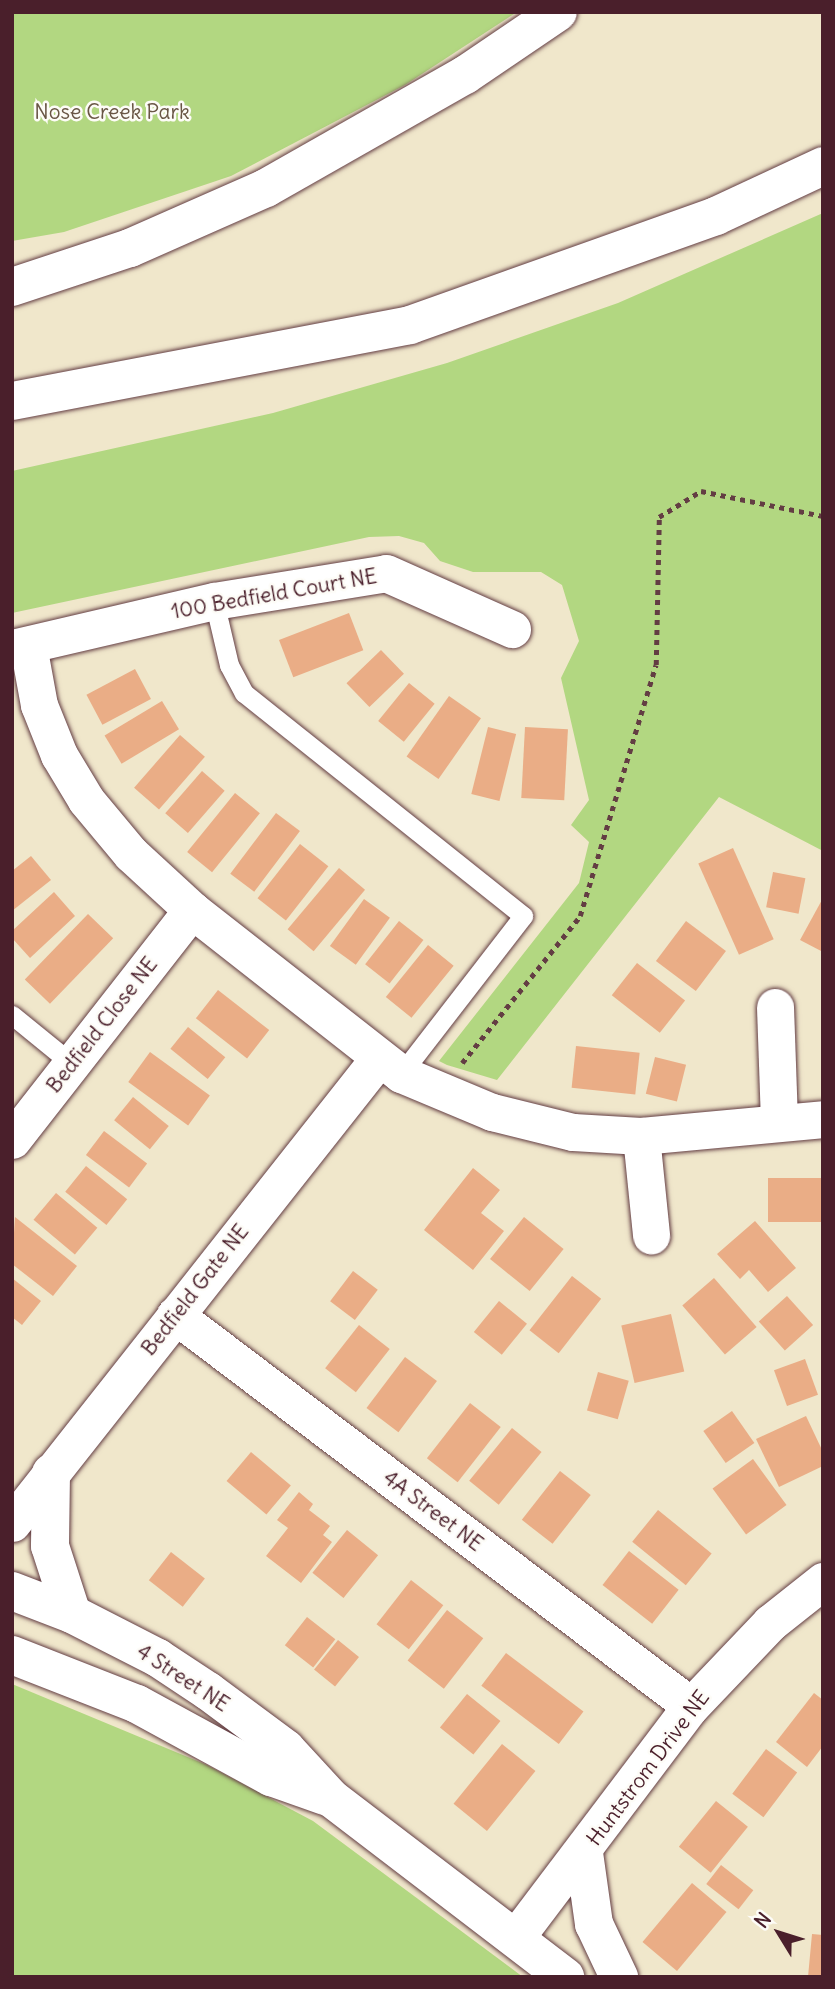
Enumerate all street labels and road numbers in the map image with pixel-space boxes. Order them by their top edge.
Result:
street label: 100 Bedfield Court NE [169,563,379,625]
street label: Bedfield Close NE [41,952,163,1098]
street label: Bedfield Gate NE [136,1219,254,1361]
street label: 4A Street NE [378,1465,488,1557]
street label: 4 Street NE [132,1639,234,1717]
street label: Huntstrom Drive NE [581,1685,715,1851]

